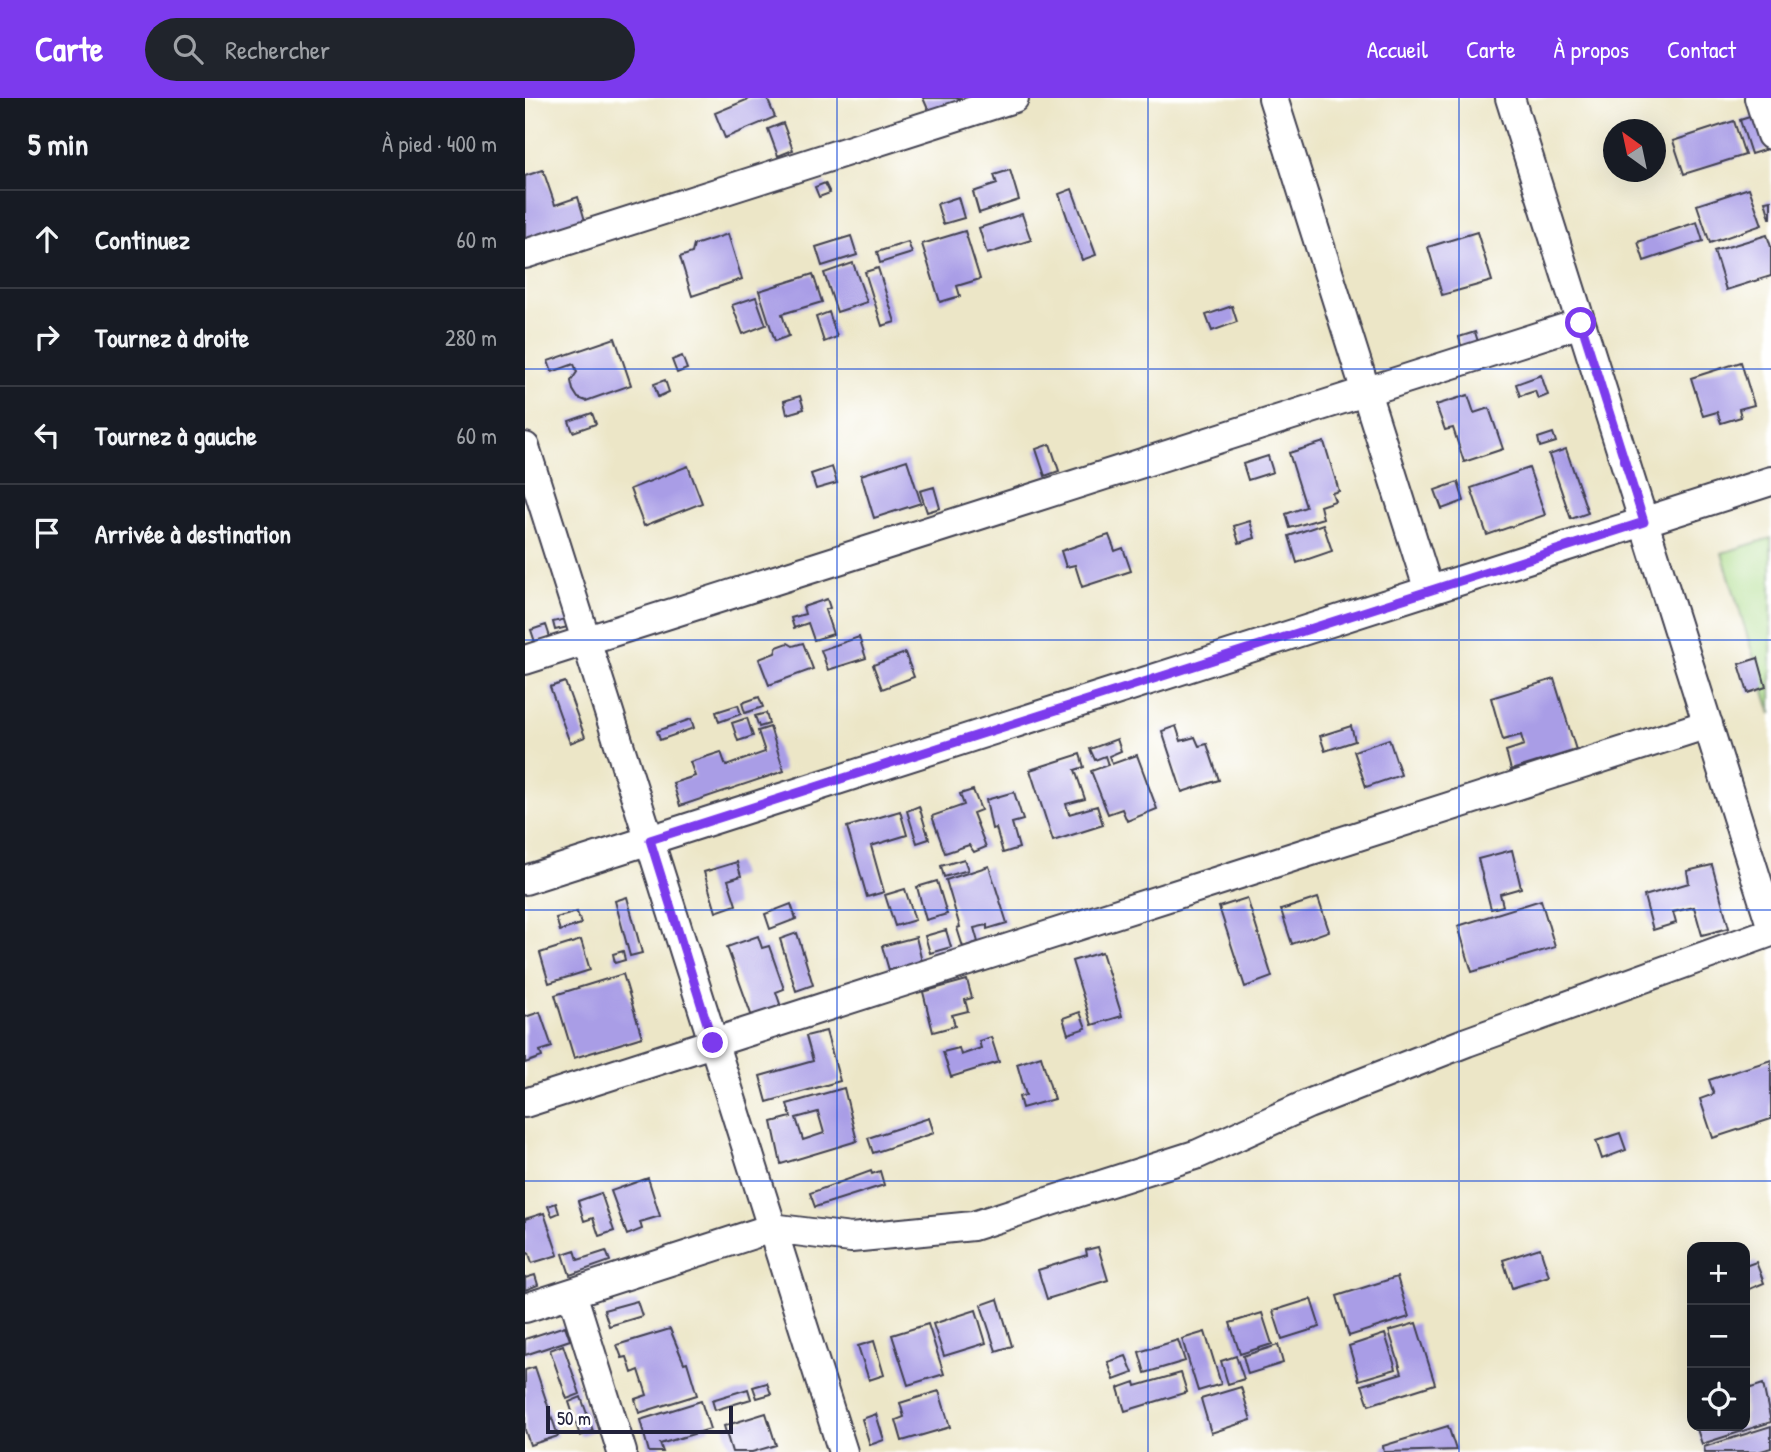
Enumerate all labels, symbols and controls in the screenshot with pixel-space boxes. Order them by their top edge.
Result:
search box [145,18,635,81]
text: Carte [35,27,103,71]
icon: search [169,30,207,68]
text: Rechercher [225,32,330,67]
text: Accueil [1367,33,1428,65]
text: Carte [1466,33,1515,65]
text: À propos [1553,33,1629,65]
text: Contact [1667,33,1736,65]
north arrow [1603,119,1666,182]
text: 5 min [28,124,88,164]
text: À pied · 400 m [382,128,497,159]
icon: ahead [28,220,66,258]
text: Continuez [95,222,190,257]
text: 60 m [457,224,497,255]
route start [1565,307,1596,338]
icon: right [28,318,66,356]
text: Tournez à droite [95,320,249,355]
text: 280 m [445,322,497,353]
icon: left [28,416,66,454]
text: Tournez à gauche [95,418,257,453]
text: 60 m [457,420,497,451]
icon: arrive [28,514,66,552]
text: Arrivée à destination [95,516,291,551]
route end [697,1027,728,1058]
map controls [1687,1242,1750,1431]
button: + [1687,1242,1750,1305]
button: − [1687,1305,1750,1368]
button: locate [1687,1368,1750,1431]
scale bar [546,1403,733,1435]
text: 50 m [557,1405,591,1431]

